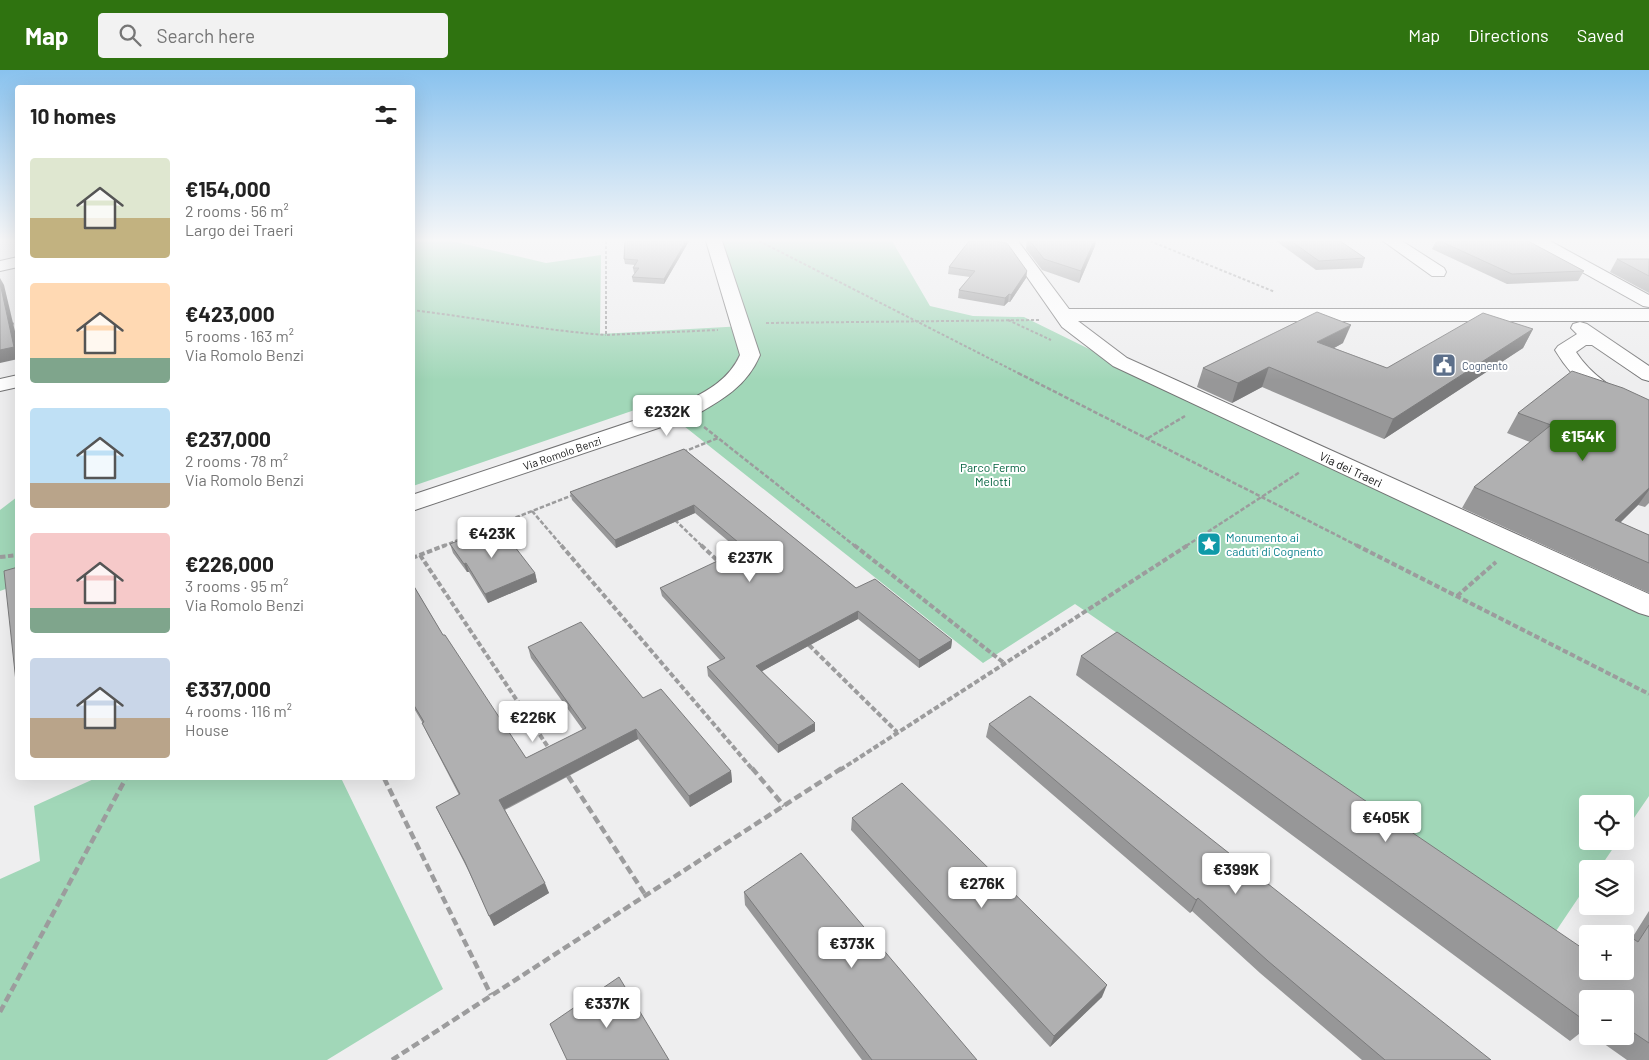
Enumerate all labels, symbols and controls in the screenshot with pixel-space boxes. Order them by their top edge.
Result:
search box [98,13,448,58]
text: Map [25,21,68,50]
icon: search [116,21,144,49]
text: Search here [156,24,255,47]
text: Map [1408,24,1440,46]
text: Directions [1468,24,1549,46]
text: Saved [1577,24,1624,46]
icon: filters [372,101,400,129]
text: 10 homes [30,103,116,128]
text: €154,000 [185,176,271,201]
icon: home [70,178,130,238]
text: 2 rooms · 56 m² [185,201,289,220]
text: Largo dei Traeri [185,220,294,239]
text: €423,000 [185,301,275,326]
icon: home [70,303,130,363]
text: 5 rooms · 163 m² [185,326,294,345]
text: Via Romolo Benzi [185,345,304,364]
public building icon: Cognento [1431,352,1457,378]
place label: Cognento [1462,359,1508,372]
pin: €232K [632,394,702,437]
text: €232K [644,401,690,420]
pin: €154K [1548,420,1618,462]
text: €237,000 [185,426,271,451]
text: €154K [1561,426,1605,445]
icon: home [70,428,130,488]
street label: Via Romolo Benzi [521,433,603,472]
street label: Via dei Traeri [1317,448,1385,490]
text: 2 rooms · 78 m² [185,451,288,470]
park label: Parco Fermo Melotti [960,460,1026,488]
text: Via Romolo Benzi [185,470,304,489]
pin: €423K [457,516,527,559]
text: €423K [468,523,516,542]
place label: Monumento ai caduti di Cognento [1226,530,1323,558]
place icon: Monumento ai caduti di Cognento [1196,531,1222,557]
pin: €237K [715,540,785,583]
text: €237K [727,547,773,566]
text: €226,000 [185,551,274,576]
icon: home [70,553,130,613]
text: 3 rooms · 95 m² [185,576,289,595]
text: Via Romolo Benzi [185,595,304,614]
text: €337,000 [185,676,271,701]
icon: home [70,678,130,738]
pin: €226K [498,700,568,743]
text: 4 rooms · 116 m² [185,701,292,720]
text: €226K [510,707,556,726]
text: House [185,720,229,739]
map controls [1579,795,1634,1045]
button: locate [1579,795,1634,850]
pin: €405K [1351,800,1421,843]
text: €405K [1362,807,1410,826]
pin: €399K [1201,852,1271,895]
text: €399K [1213,859,1259,878]
button: layers [1579,860,1634,915]
pin: €276K [947,866,1017,909]
text: €276K [959,873,1005,892]
button: + [1579,925,1634,980]
pin: €373K [817,926,887,969]
text: €373K [829,933,875,952]
pin: €337K [572,986,642,1029]
button: − [1579,990,1634,1045]
text: €337K [584,993,630,1012]

